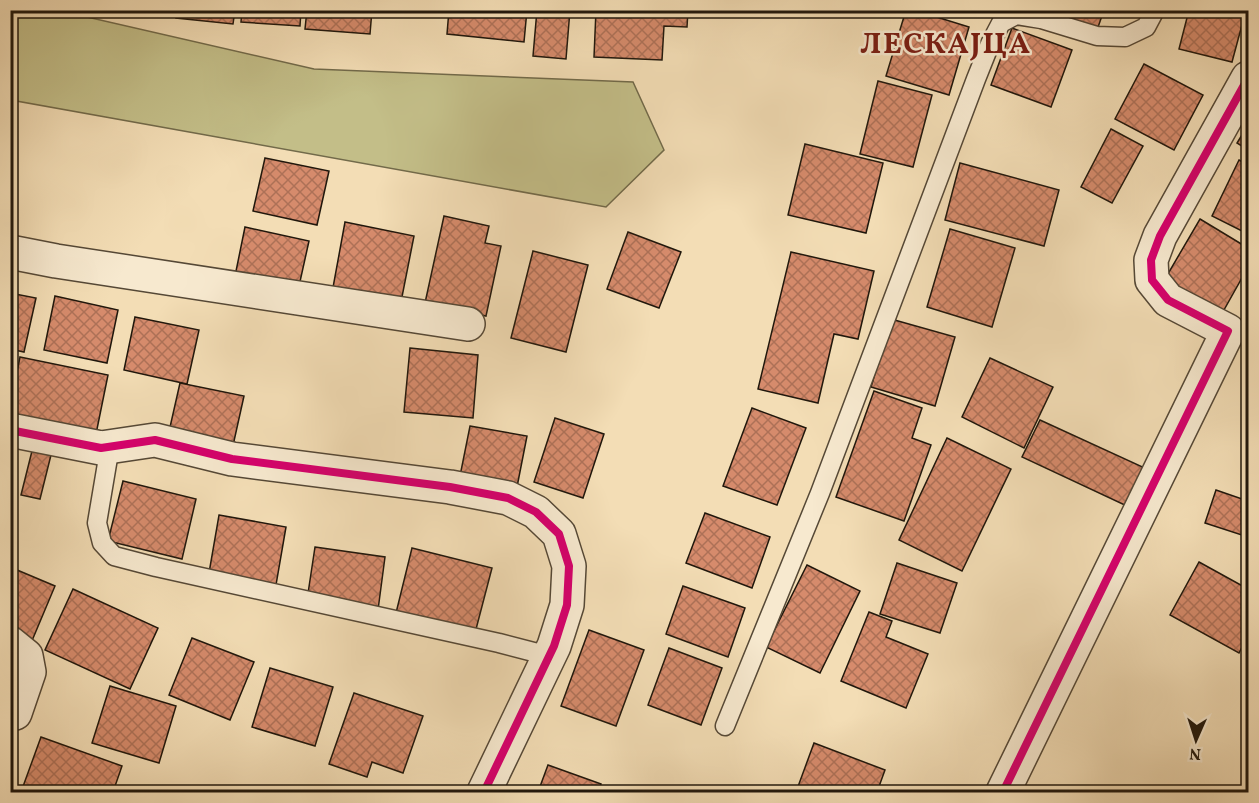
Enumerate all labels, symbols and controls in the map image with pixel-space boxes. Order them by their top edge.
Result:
district label: ЛЕСКАЈЦА [860,24,1032,66]
north arrow [1166,710,1226,770]
text: N [1189,742,1202,764]

